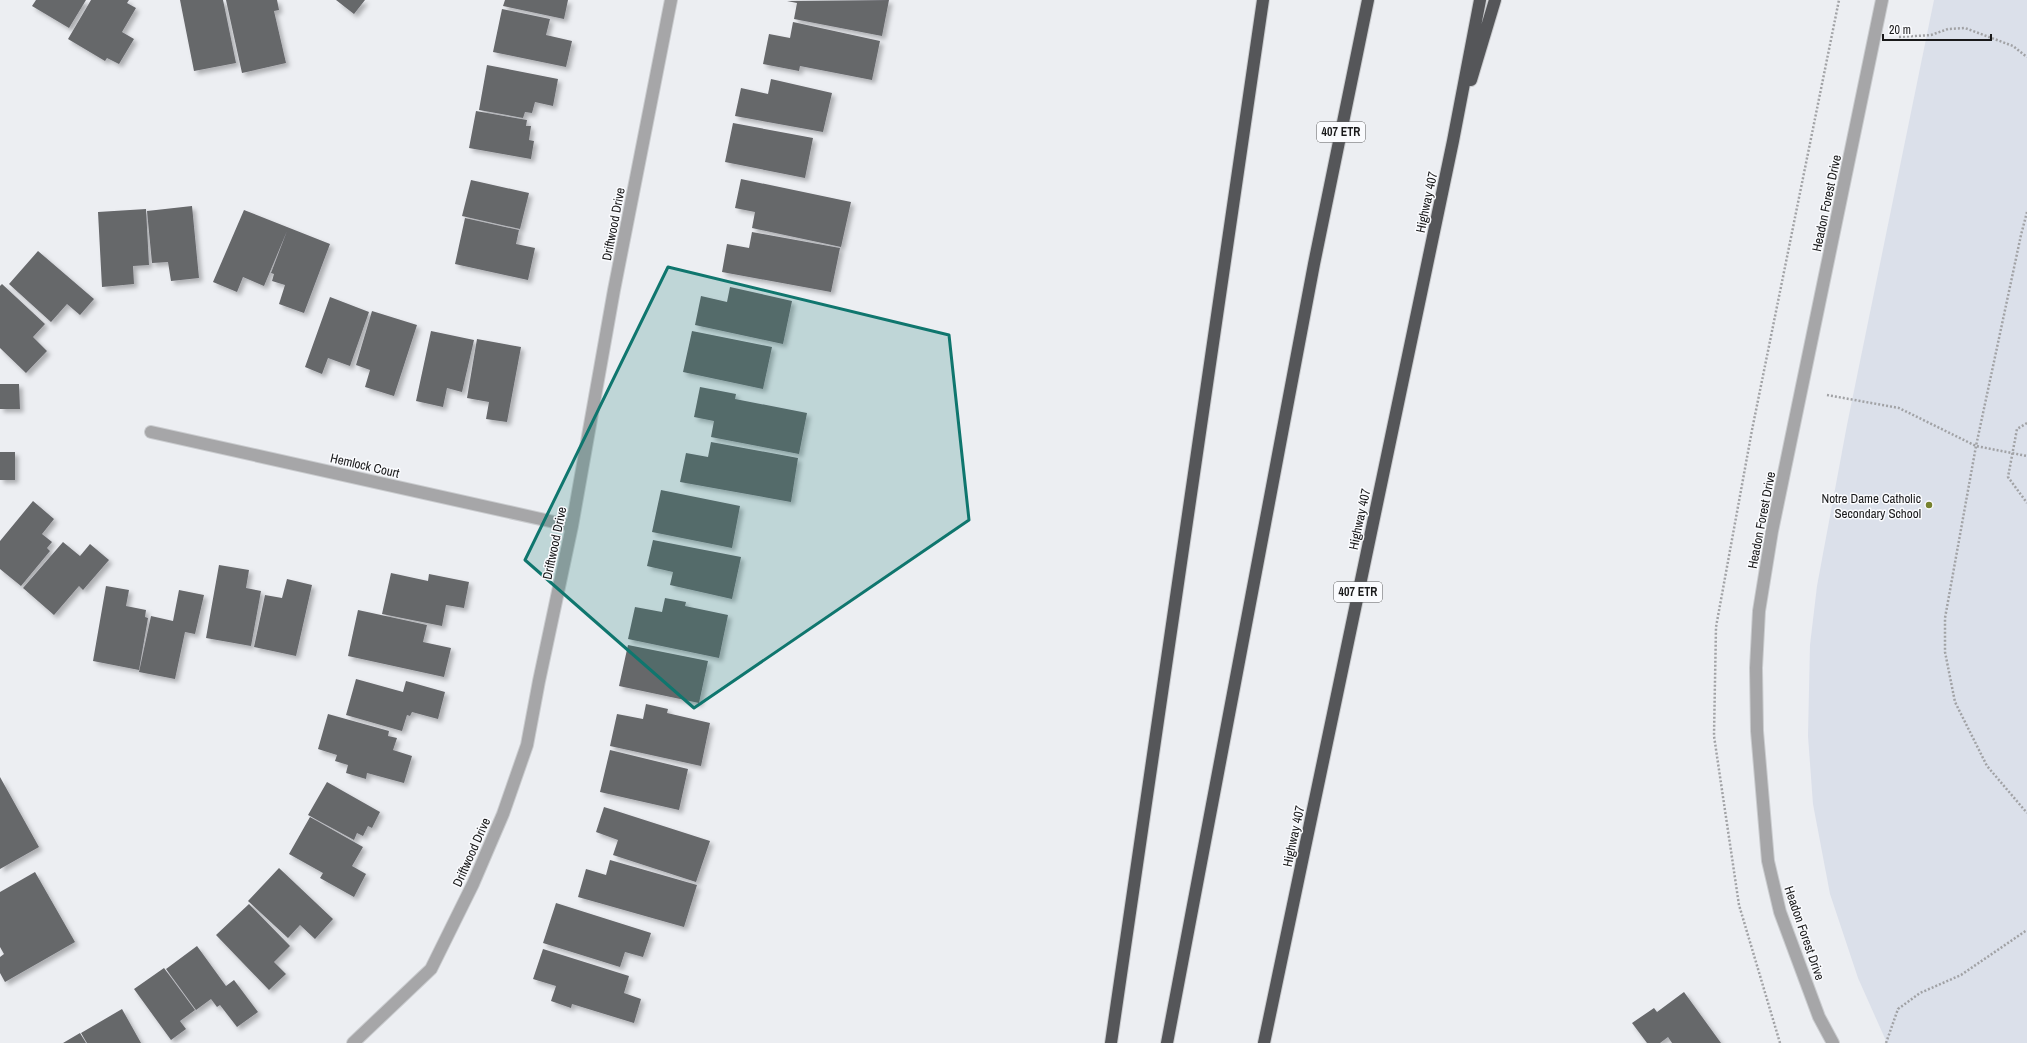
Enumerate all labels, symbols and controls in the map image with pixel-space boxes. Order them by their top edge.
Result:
scale bar [1883,16,1991,42]
text: 20 m [1889,22,1911,38]
road number: 407 ETR [1317,122,1365,142]
street label: Headon Forest Drive [1808,153,1845,253]
street label: Highway 407 [1412,170,1441,234]
street label: Driftwood Drive [598,186,629,262]
street label: Hemlock Court [329,449,401,482]
street label: Headon Forest Drive [1744,470,1779,570]
street label: Highway 407 [1345,487,1374,551]
place label: Notre Dame Catholic Secondary School [1821,490,1921,522]
marker: Notre Dame Catholic Secondary School [1924,500,1934,510]
street label: Driftwood Drive [538,505,571,581]
road number: 407 ETR [1334,582,1382,602]
street label: Highway 407 [1279,804,1308,868]
street label: Driftwood Drive [449,815,494,889]
street label: Headon Forest Drive [1780,884,1829,983]

